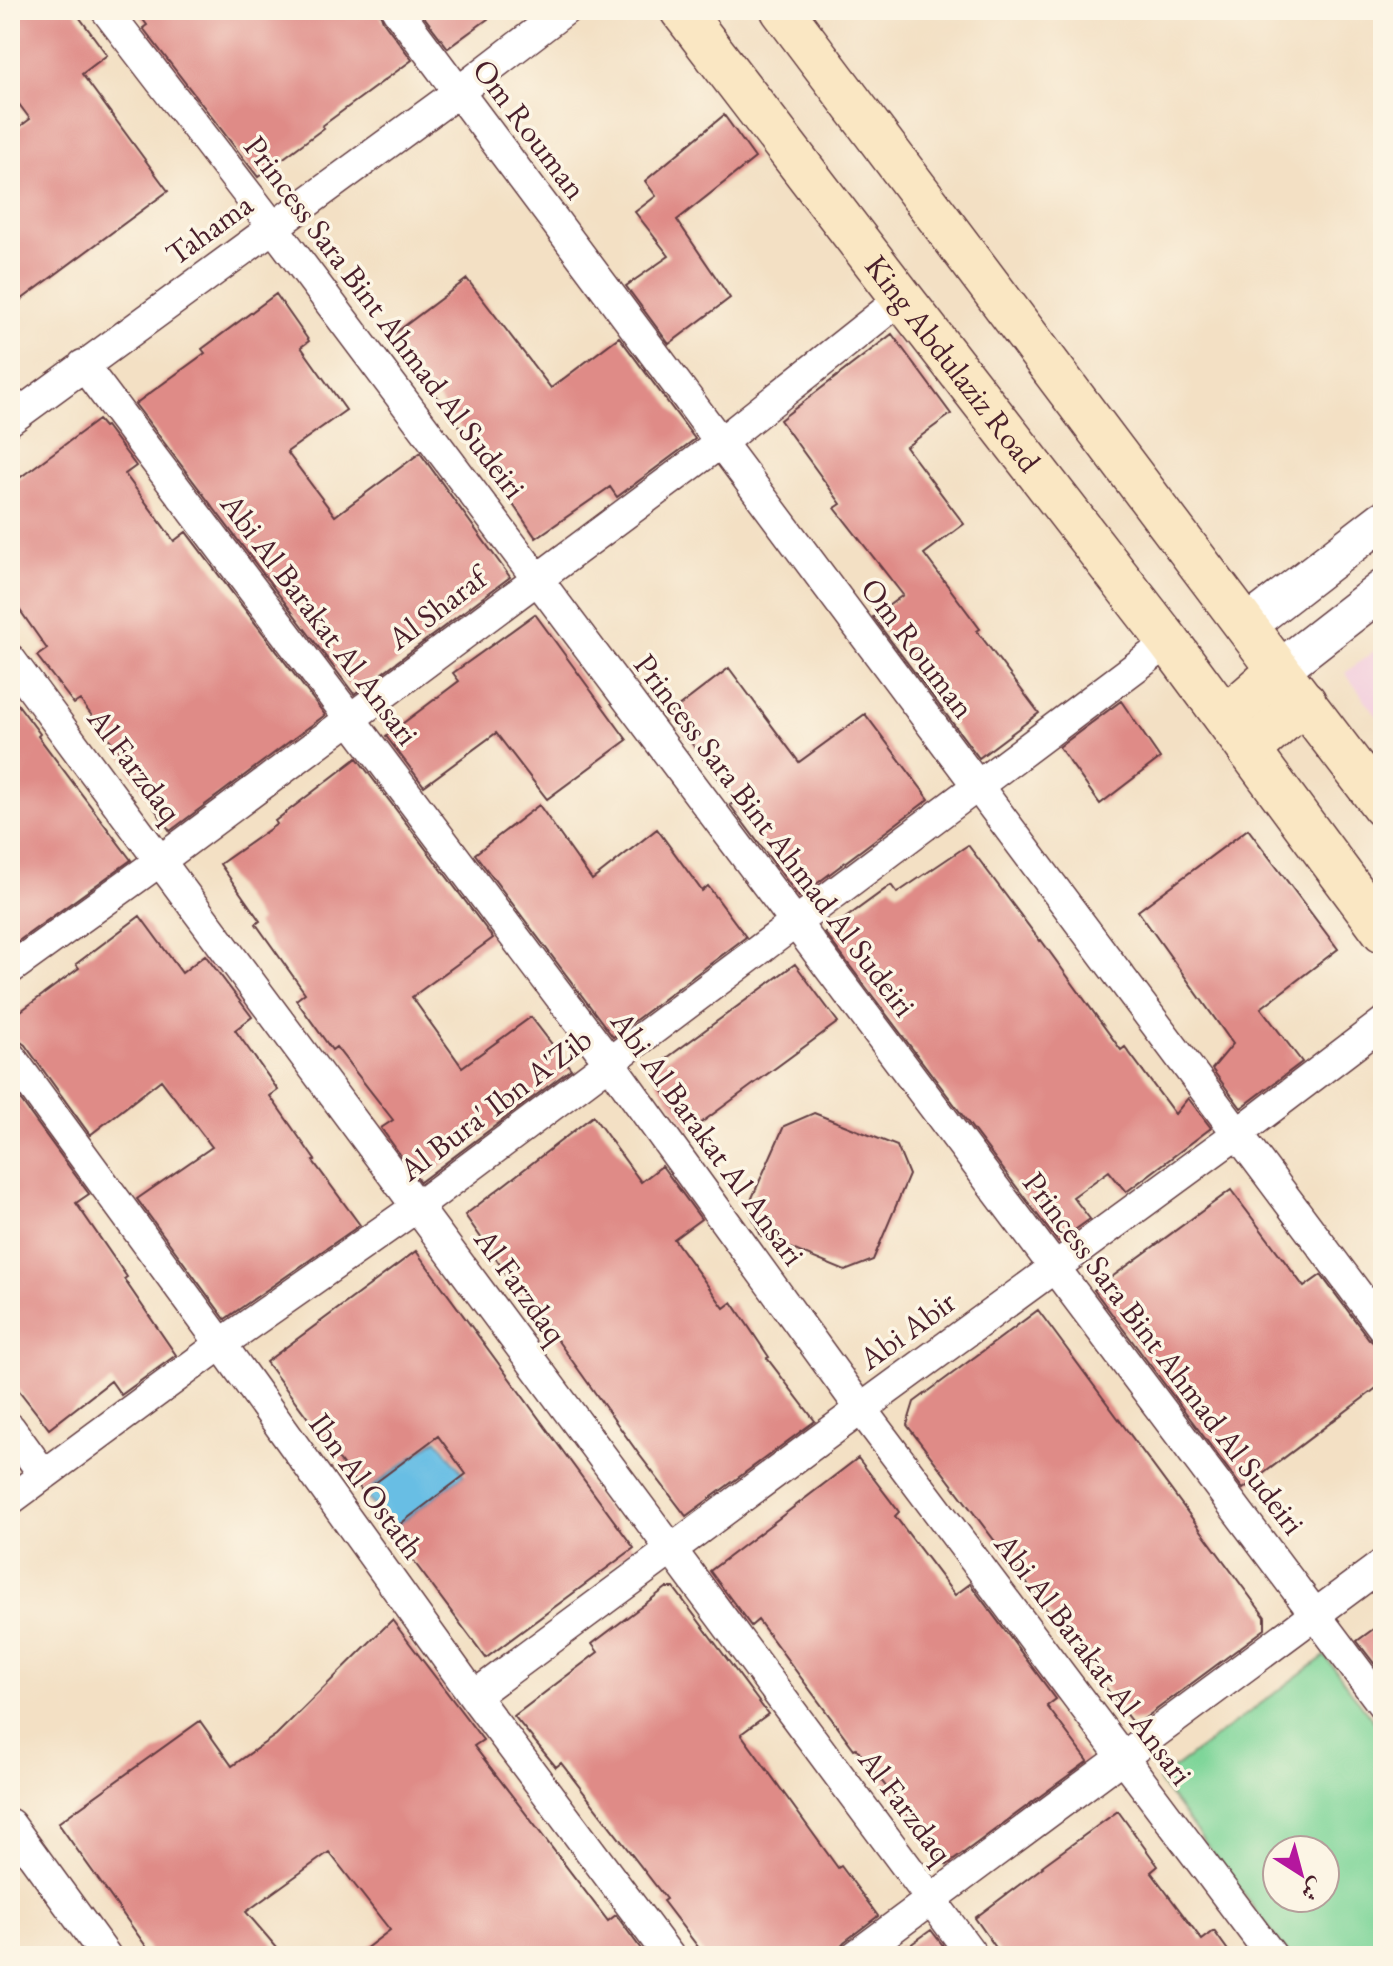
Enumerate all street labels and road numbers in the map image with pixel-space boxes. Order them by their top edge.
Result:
street label: Om Rouman [463,50,597,208]
street label: Princess Sara Bint Ahmad Al Sudeiri [235,127,536,507]
street label: Tahama [157,183,261,275]
street label: King Abdulaziz Road [856,246,1051,481]
street label: Abi Al Barakat Al Ansari [211,484,429,754]
street label: Al Sharaf [378,555,498,660]
street label: Om Rouman [851,569,985,727]
street label: Princess Sara Bint Ahmad Al Sudeiri [625,645,926,1025]
street label: Al Farzdaq [78,699,192,831]
street label: Abi Al Barakat Al Ansari [601,1001,815,1274]
street label: Al Bura' Ibn A'Zib [389,1018,600,1191]
street label: Princess Sara Bint Ahmad Al Sudeiri [1014,1163,1315,1543]
street label: Al Farzdaq [464,1219,577,1352]
street label: Abi Abir [849,1280,964,1380]
street label: Ibn Al Ostath [300,1404,434,1568]
street label: Abi Al Barakat Al Ansari [985,1524,1203,1794]
street label: Al Farzdaq [849,1740,963,1872]

